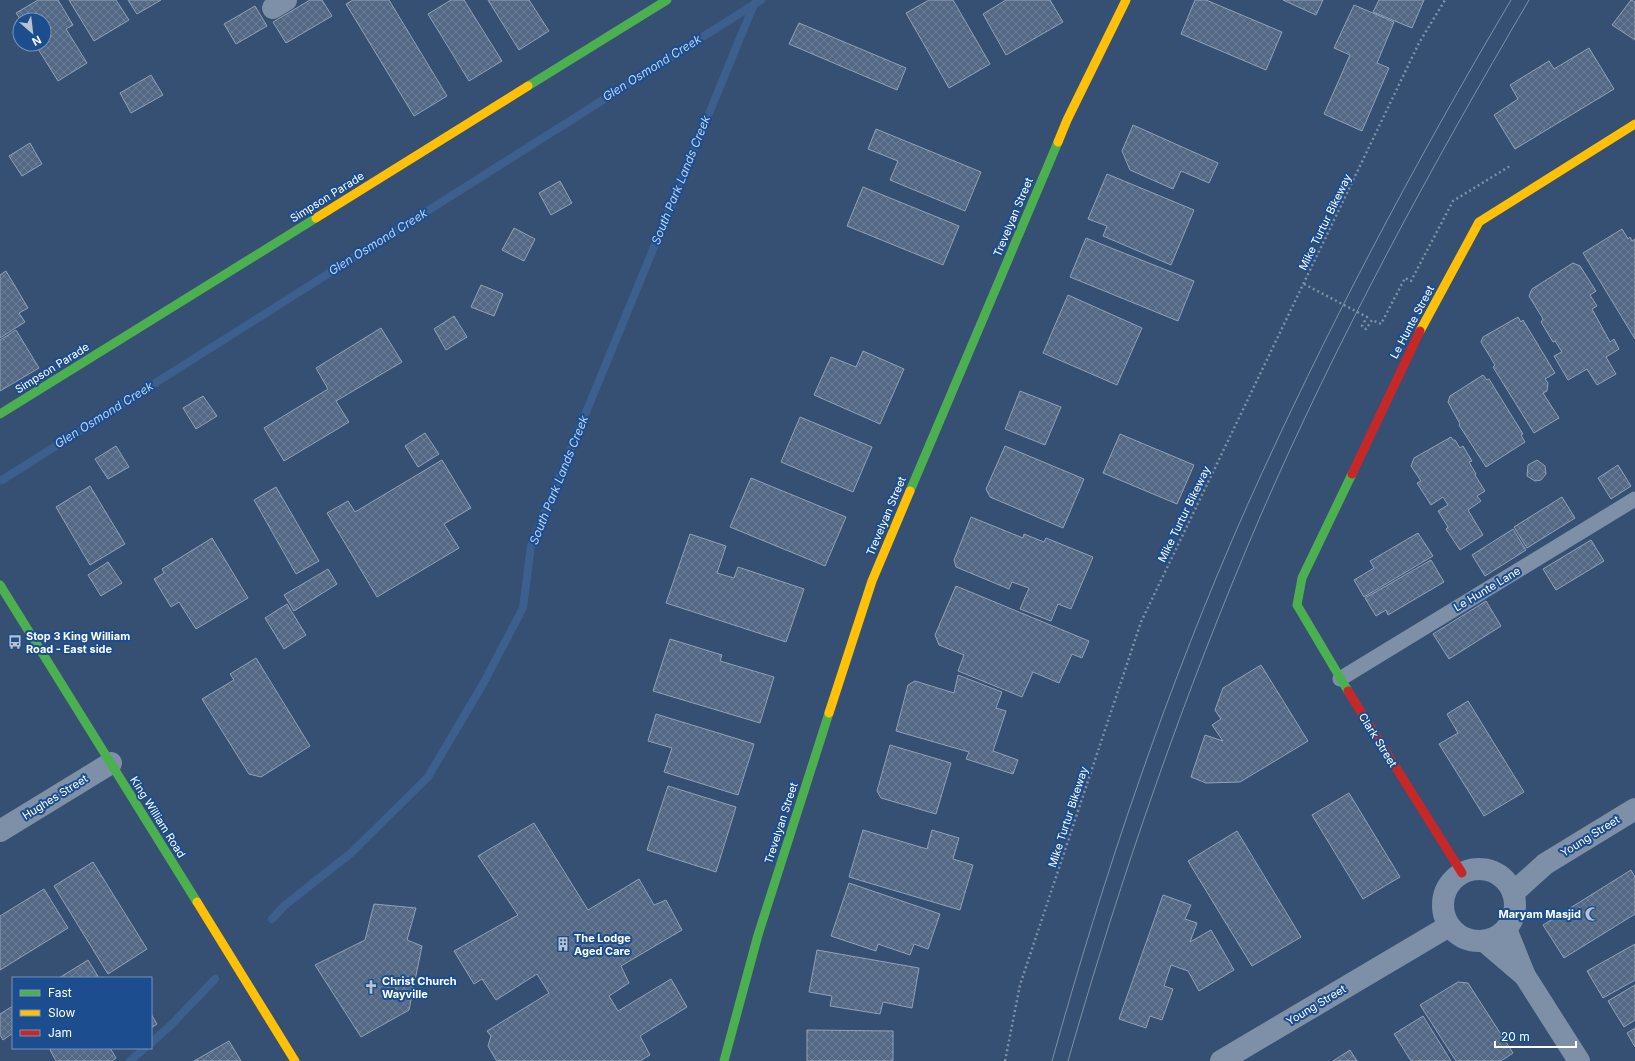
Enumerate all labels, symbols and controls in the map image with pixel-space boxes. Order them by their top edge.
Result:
north arrow [12,12,52,52]
water label: Glen Osmond Creek [600,31,704,104]
text: N [30,33,44,49]
water label: South Park Lands Creek [648,113,713,247]
street label: Simpson Parade [287,169,367,225]
street label: Mike Turtur Bikeway [1296,172,1354,272]
street label: Trevelyan Street [990,175,1036,259]
water label: Glen Osmond Creek [326,205,430,278]
street label: Le Hunte Street [1387,283,1437,361]
street label: Simpson Parade [12,340,92,396]
water label: Glen Osmond Creek [52,378,156,451]
water label: South Park Lands Creek [526,413,591,547]
street label: Mike Turtur Bikeway [1155,464,1213,564]
street label: Trevelyan Street [863,474,909,558]
street label: Le Hunte Lane [1451,564,1523,614]
place label: Stop 3 King William Road - East side [26,629,130,656]
bus stop icon: Stop 3 King William Road - East side [7,634,23,650]
street label: Clark Street [1356,710,1400,770]
street label: Mike Turtur Bikeway [1045,765,1091,869]
street label: Hughes Street [20,771,91,823]
street label: King William Road [127,774,189,860]
street label: Trevelyan Street [761,780,801,865]
street label: Young Street [1558,812,1622,860]
mosque icon: Maryam Masjid [1584,906,1600,922]
place label: Maryam Masjid [1498,907,1581,921]
place label: The Lodge Aged Care [574,931,631,958]
building icon: The Lodge Aged Care [555,936,571,952]
place label: Christ Church Wayville [382,974,457,1001]
legend [12,977,152,1049]
church icon: Christ Church Wayville [363,979,379,995]
street label: Young Street [1284,982,1349,1028]
text: Fast [48,985,72,1000]
text: Slow [48,1005,76,1020]
scale bar [1495,1023,1576,1049]
text: Jam [48,1025,72,1040]
text: 20 m [1501,1029,1530,1044]

